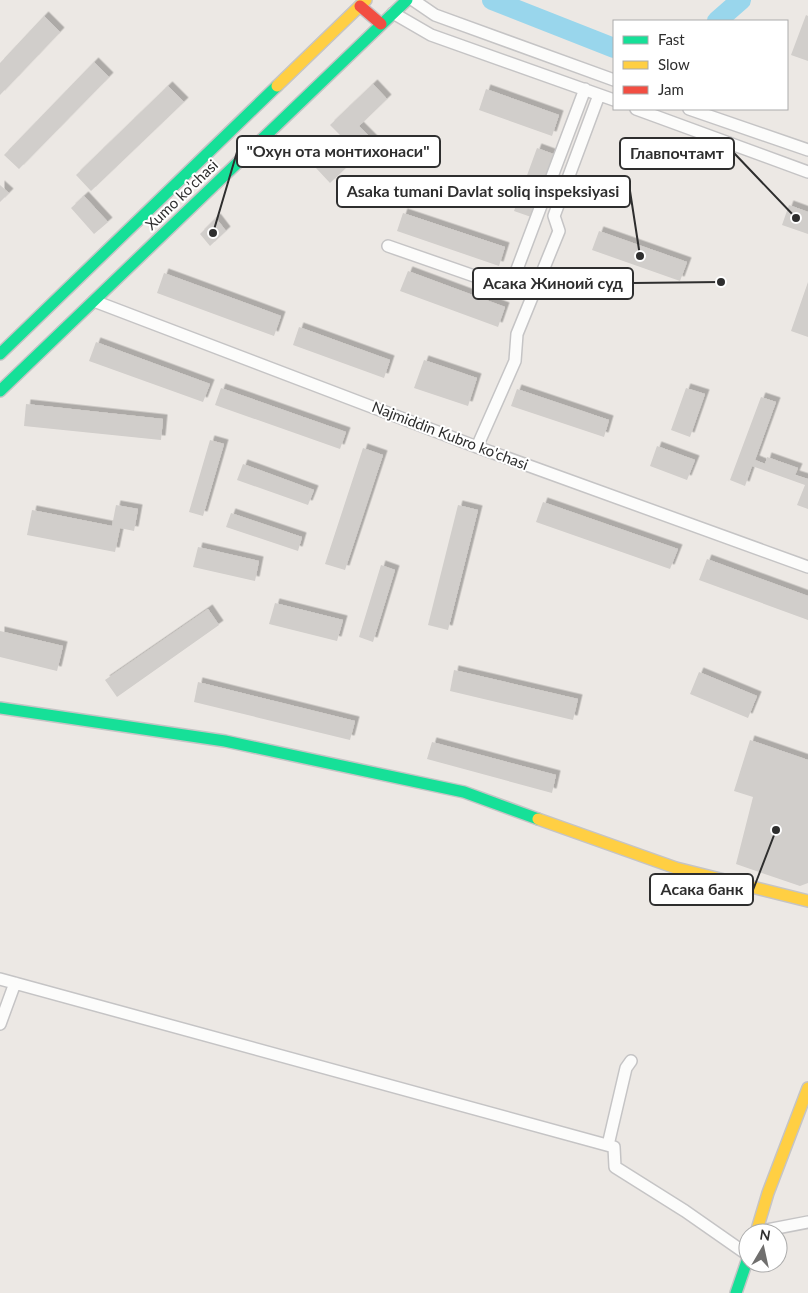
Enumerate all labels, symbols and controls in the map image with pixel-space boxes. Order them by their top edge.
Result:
legend [613,20,788,110]
text: Fast [658,30,685,48]
text: Slow [658,55,690,73]
text: Jam [658,80,684,98]
callout: "Охун ота монтихонаси" [237,136,440,167]
callout: Главпочтамт [620,138,734,169]
text: "Охун ота монтихонаси" [246,141,430,160]
text: Главпочтамт [630,143,725,162]
street label: Xumo ko’chasi [141,155,221,233]
callout: Asaka tumani Davlat soliq inspeksiyasi [337,176,630,207]
text: Asaka tumani Davlat soliq inspeksiyasi [346,181,619,200]
callout: Асака Жиноий суд [473,268,633,299]
text: Асака Жиноий суд [482,273,623,292]
street label: Najmiddin Kubro ko'chasi [370,397,531,473]
callout: Асака банк [650,874,753,905]
text: Асака банк [660,879,744,898]
north arrow [738,1223,788,1273]
text: N [758,1225,772,1244]

